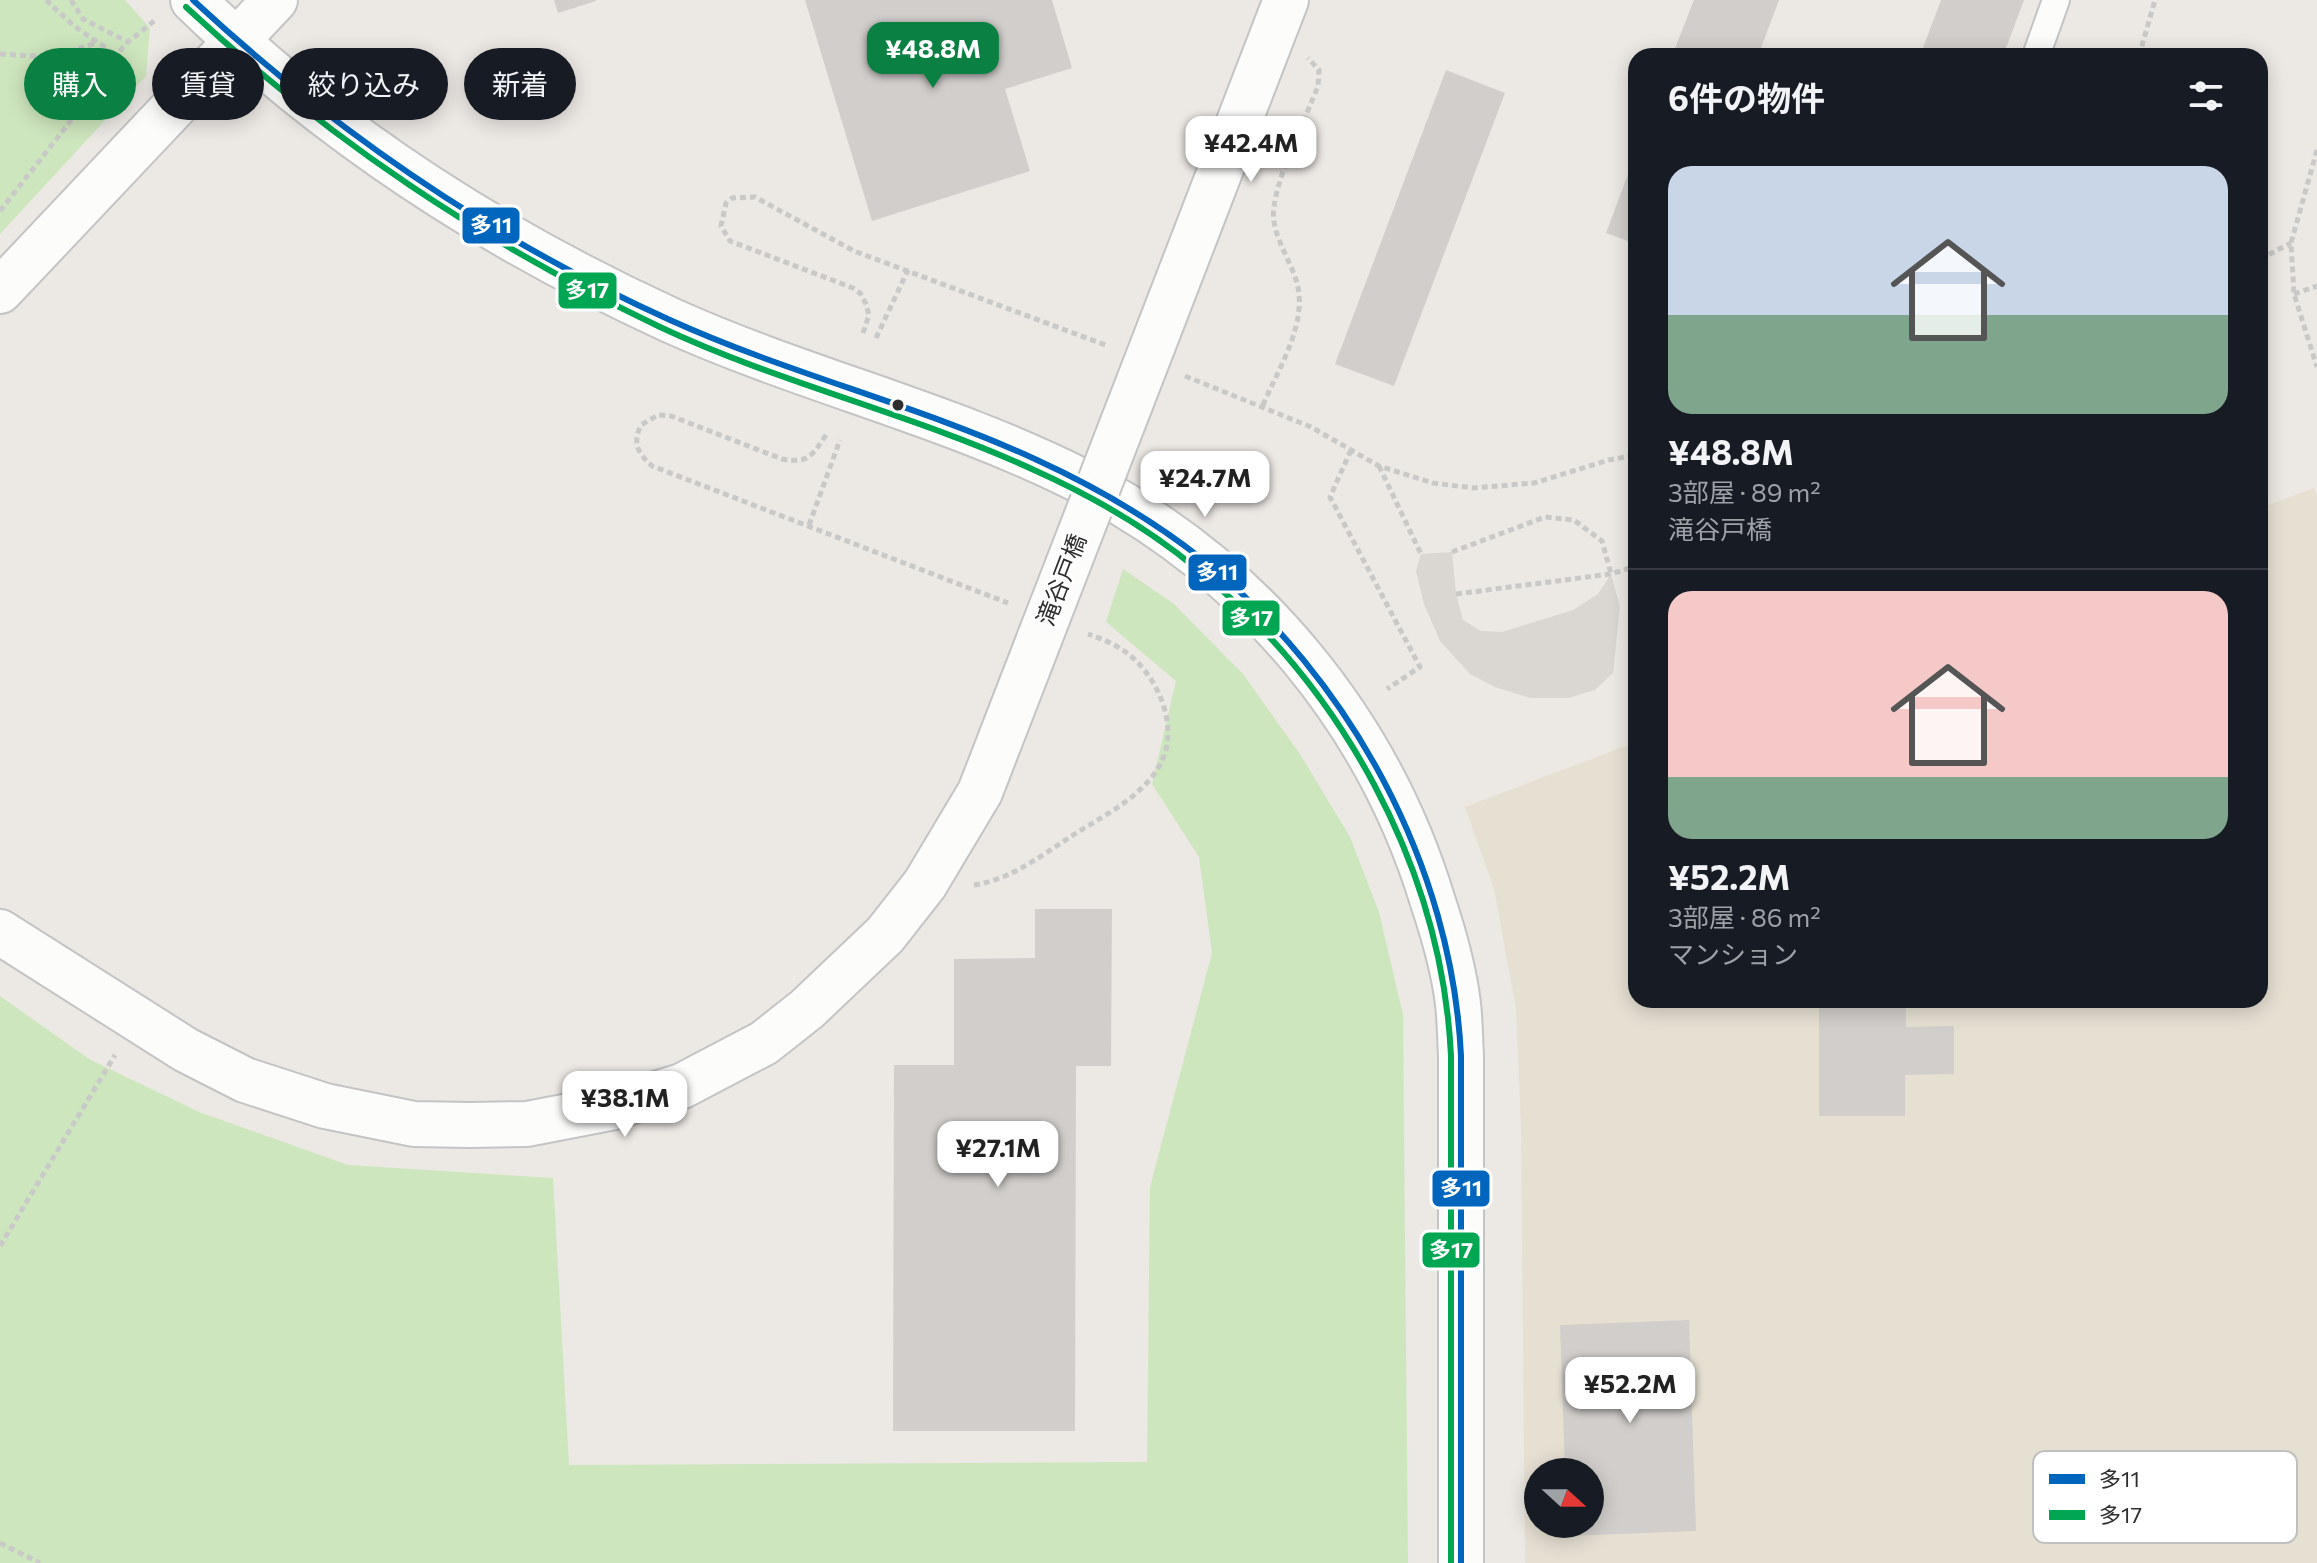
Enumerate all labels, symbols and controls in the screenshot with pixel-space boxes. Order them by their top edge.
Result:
pin: ¥48.8M [868,22,998,90]
text: ¥48.8M [885,32,981,63]
chip: 購入 [24,48,136,120]
chip: 賃貸 [152,48,264,120]
chip: 絞り込み [280,48,448,120]
chip: 新着 [464,48,576,120]
icon: filters [2184,74,2228,118]
text: 6件の物件 [1668,76,1825,118]
pin: ¥42.4M [1186,116,1316,184]
text: ¥42.4M [1203,126,1299,157]
line badge: 多11 [461,206,521,245]
text: 多11 [470,211,512,238]
icon: home [1876,218,2020,362]
line badge: 多17 [557,271,618,310]
text: 多17 [565,276,609,303]
unlabelled marker [890,397,906,413]
text: ¥48.8M [1668,430,1794,472]
pin: ¥24.7M [1140,451,1270,519]
text: ¥24.7M [1159,461,1251,492]
text: 3部屋 · 89 m² [1668,476,1821,507]
text: 滝谷戸橋 [1668,513,1772,544]
street label: 滝谷戸橋 [1030,529,1091,629]
line badge: 多11 [1187,553,1248,592]
text: 多11 [1196,558,1238,585]
line badge: 多17 [1221,599,1281,637]
text: 多17 [1229,604,1273,631]
icon: home [1876,643,2020,787]
text: ¥52.2M [1668,855,1790,897]
text: 3部屋 · 86 m² [1668,901,1821,932]
text: マンション [1668,938,1798,969]
pin: ¥38.1M [560,1071,690,1139]
text: ¥38.1M [580,1081,670,1112]
pin: ¥27.1M [933,1121,1063,1189]
text: ¥27.1M [955,1131,1041,1162]
line badge: 多11 [1431,1169,1491,1208]
text: 多11 [1440,1174,1482,1201]
line badge: 多17 [1421,1231,1481,1269]
text: 多17 [1429,1236,1473,1263]
pin: ¥52.2M [1565,1357,1695,1425]
text: ¥52.2M [1583,1367,1677,1398]
legend [2033,1451,2297,1543]
north arrow [1524,1458,1604,1538]
map controls [1524,1458,1604,1538]
text: 多11 [2099,1465,2140,1492]
text: 多17 [2099,1501,2142,1528]

